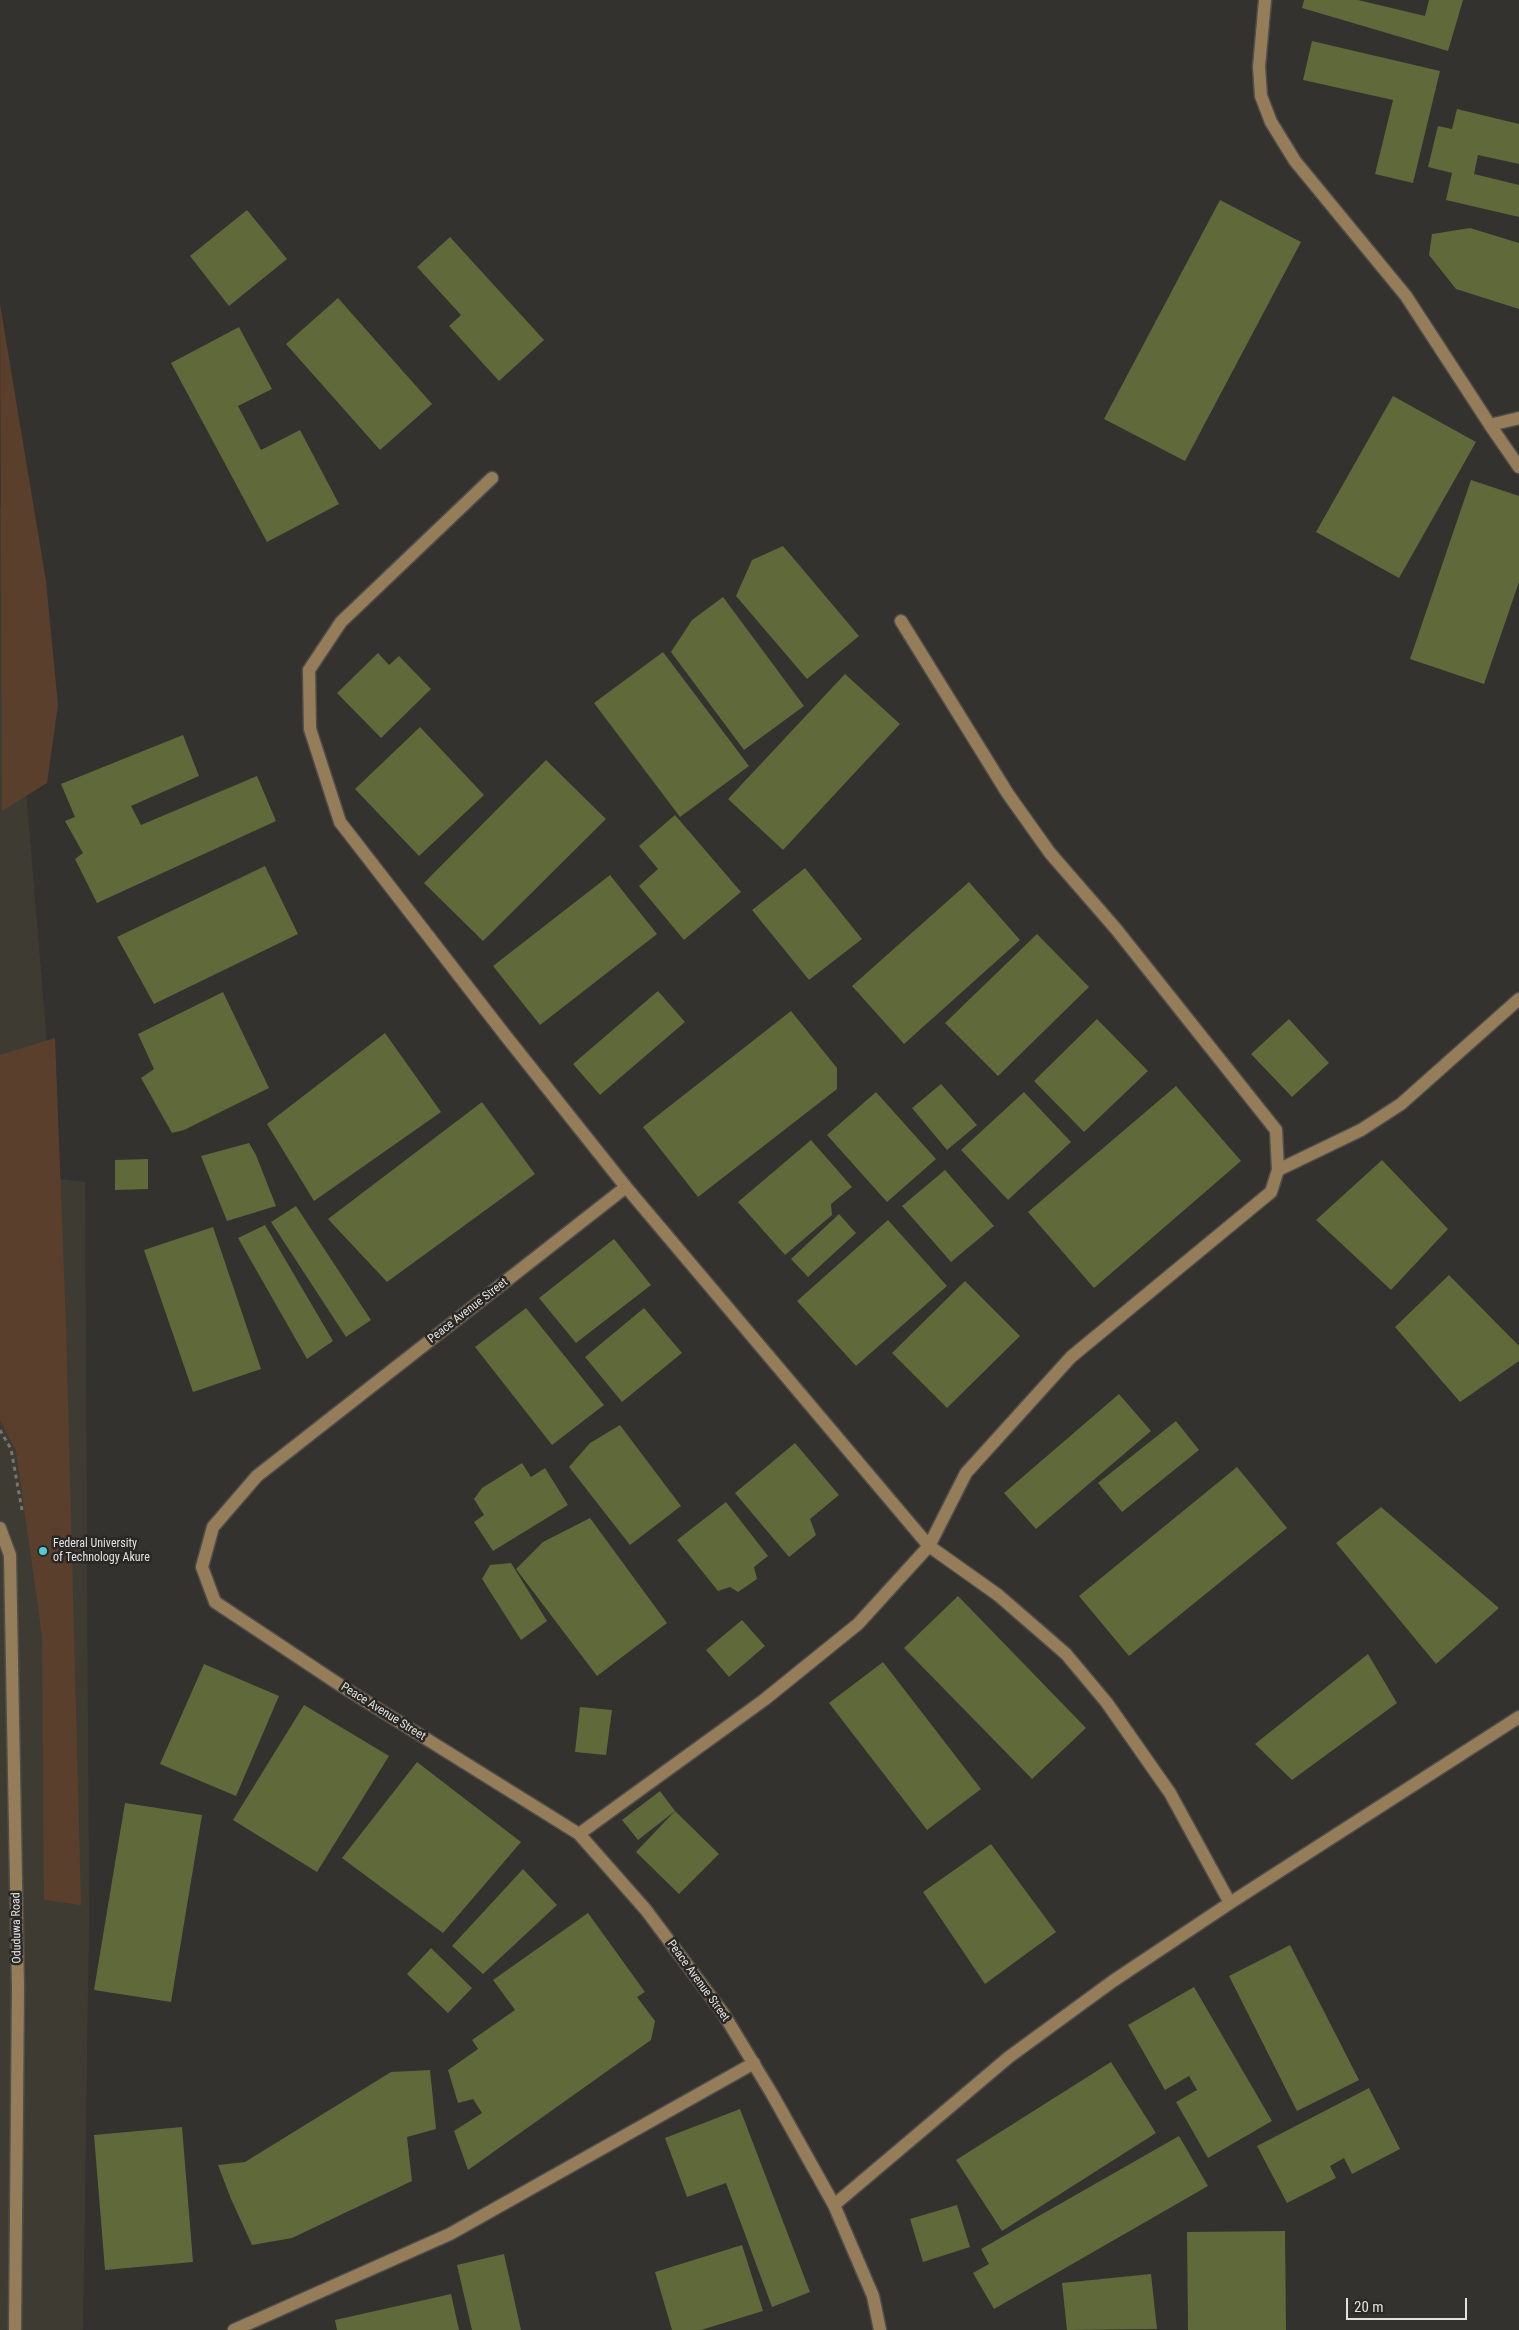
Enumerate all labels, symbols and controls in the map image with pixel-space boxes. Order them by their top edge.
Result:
street label: Peace Avenue Street [425,1275,511,1347]
place label: Federal University of Technology Akure [53,1537,150,1565]
marker: Federal University of Technology Akure [37,1545,49,1557]
street label: Peace Avenue Street [338,1680,428,1744]
street label: Oduduwa Road [9,1892,25,1964]
street label: Peace Avenue Street [664,1937,732,2025]
scale bar [1349,2288,1470,2320]
text: 20 m [1354,2298,1384,2316]

